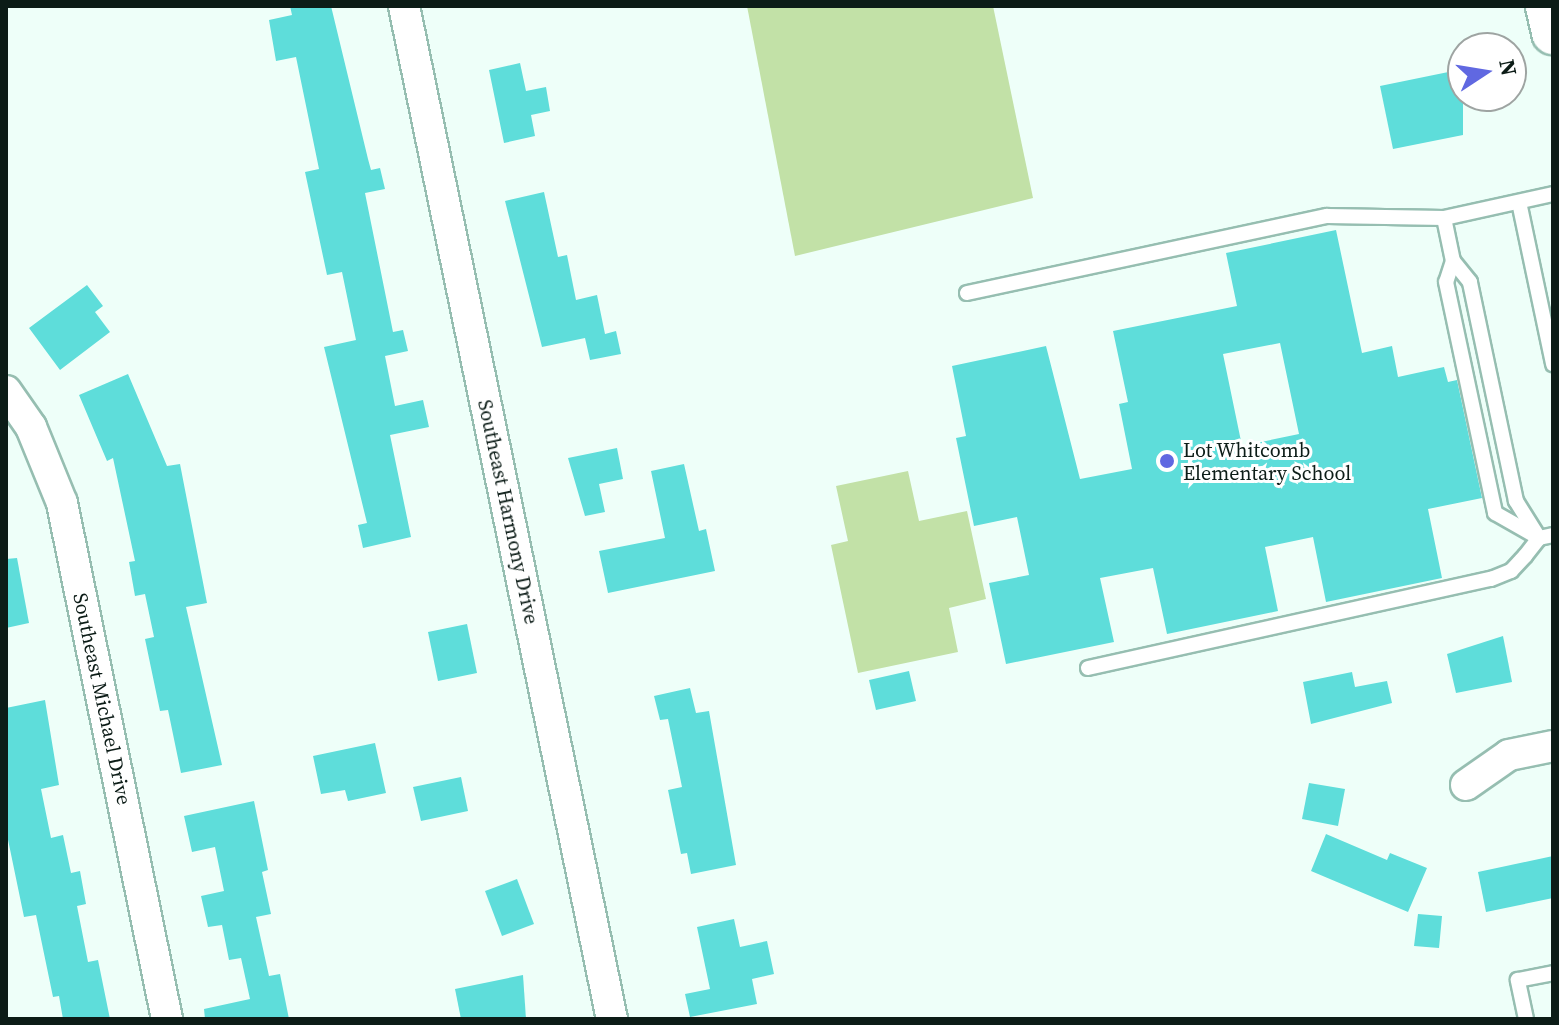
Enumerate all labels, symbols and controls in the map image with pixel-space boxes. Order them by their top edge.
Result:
north arrow [1447,32,1527,112]
text: N [1492,56,1525,78]
street label: Southeast Harmony Drive [472,398,544,626]
place label: Lot Whitcomb Elementary School [1183,438,1351,485]
marker: Lot Whitcomb Elementary School [1158,452,1176,470]
street label: Southeast Michael Drive [68,591,136,807]

